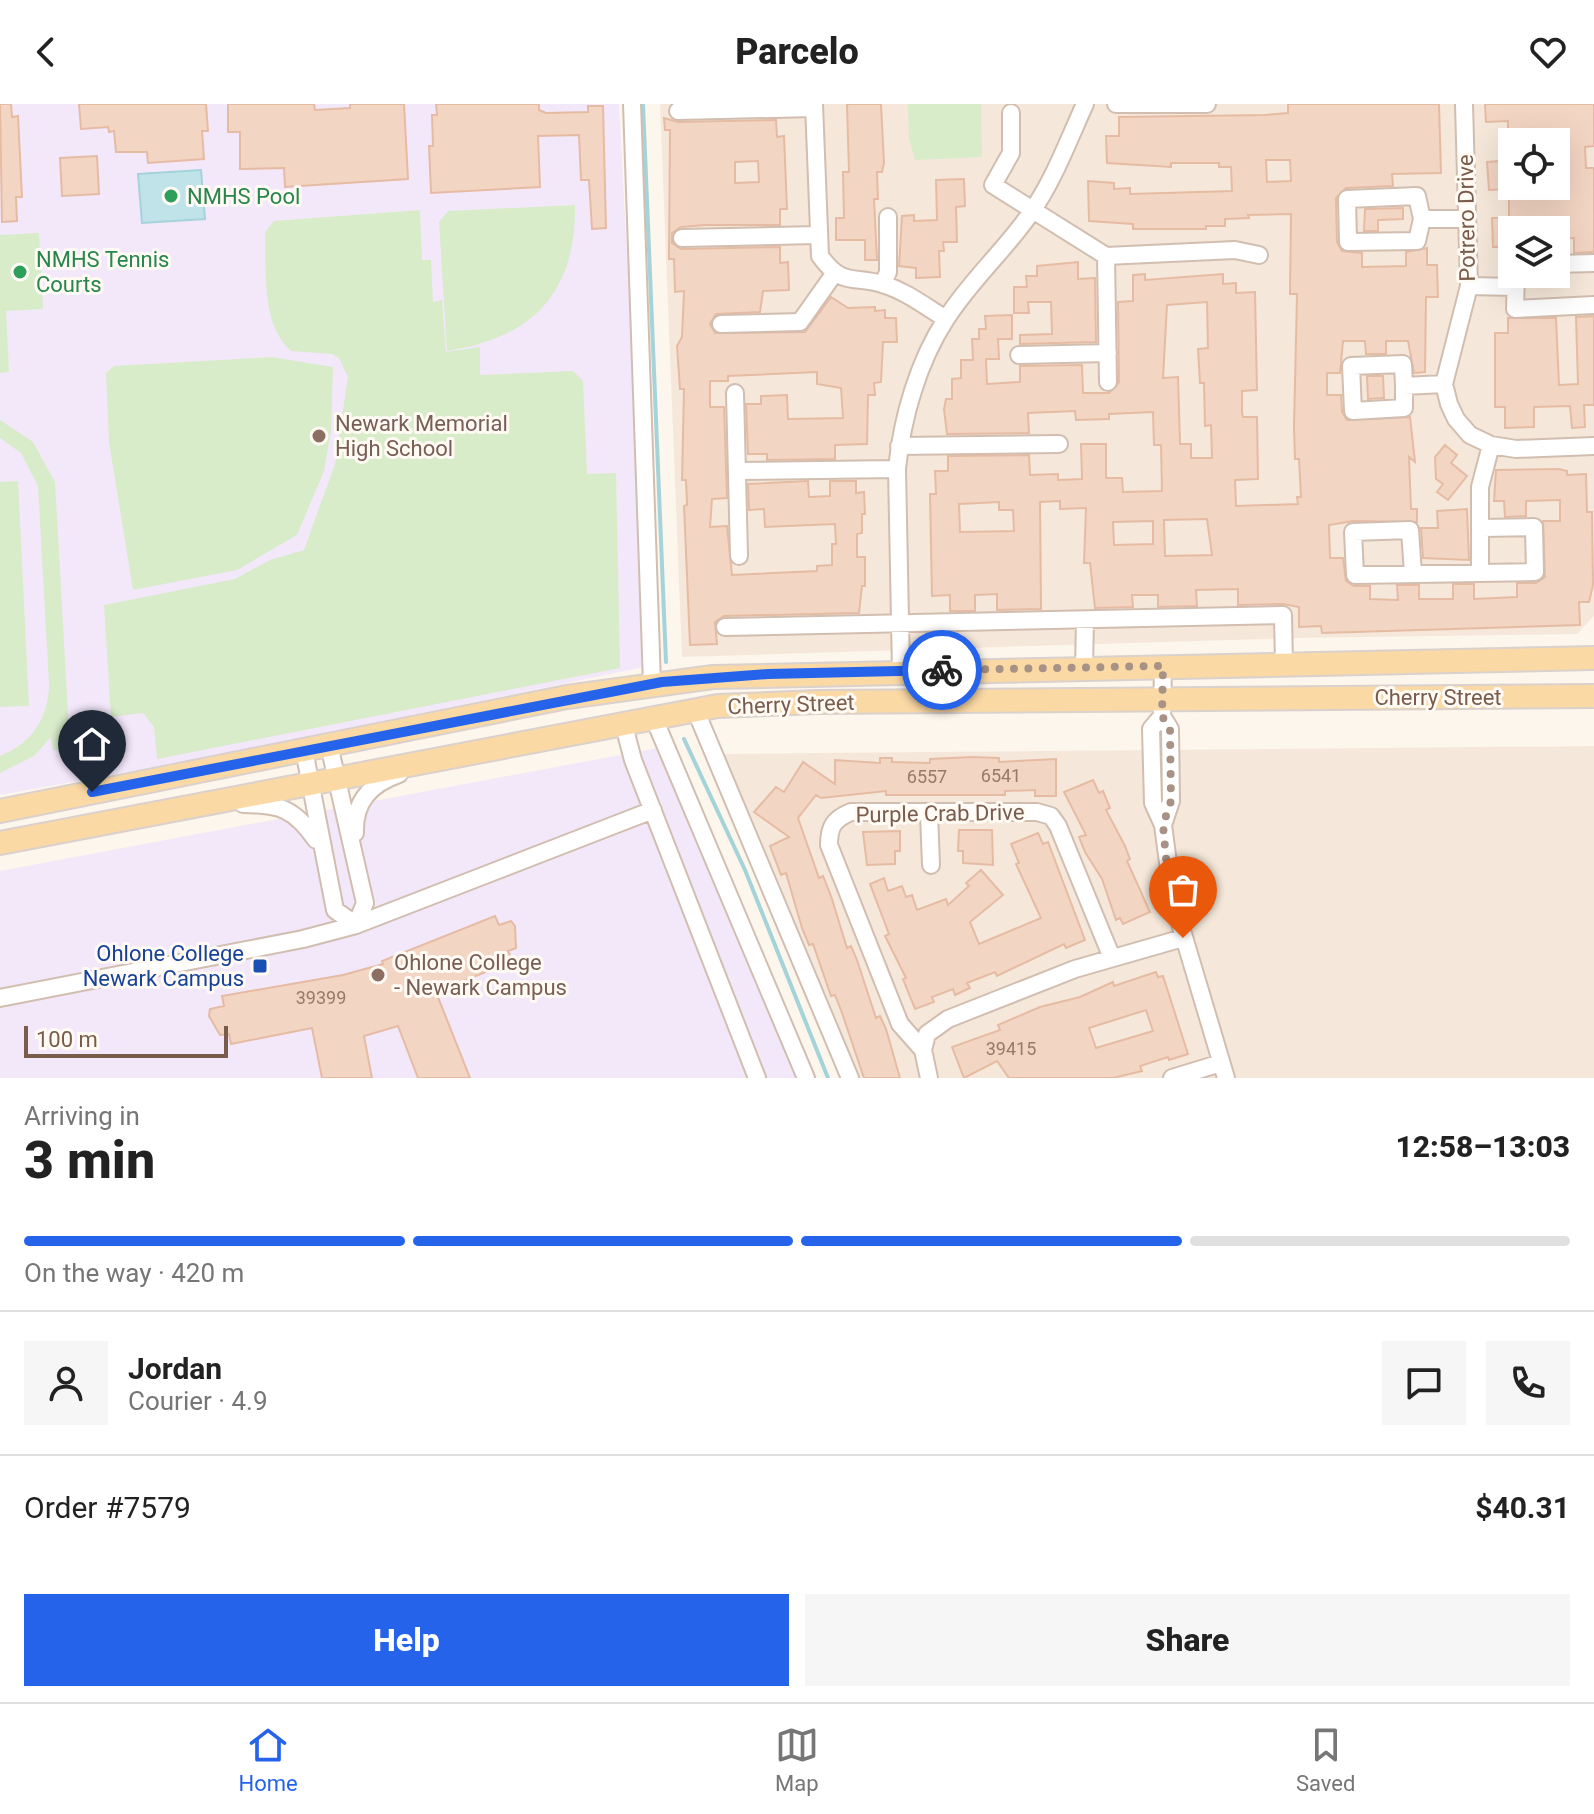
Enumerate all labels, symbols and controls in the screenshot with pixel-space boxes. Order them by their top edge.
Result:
icon: back [24,30,68,74]
icon: heart [1526,30,1570,74]
text: Parcelo [735,31,859,73]
map controls [1498,128,1570,288]
button: locate [1498,128,1570,200]
street label: Potrero Drive [1453,154,1480,282]
place label: NMHS Pool [187,184,300,209]
marker: NMHS Pool [162,187,180,205]
button: layers [1498,216,1570,288]
place label: NMHS Tennis Courts [36,247,169,297]
marker: NMHS Tennis Courts [11,263,29,281]
place label: Newark Memorial High School [335,411,508,461]
marker: Newark Memorial High School [310,427,328,445]
courier [902,630,982,710]
icon: bike [920,648,964,692]
street label: Cherry Street [1374,685,1502,710]
street label: Cherry Street [727,690,855,719]
pin [58,710,126,792]
icon: home [70,722,114,766]
house number: 6541 [981,765,1021,786]
house number: 6557 [907,766,947,787]
street label: Purple Crab Drive [855,800,1025,827]
pin [1149,856,1217,938]
icon: bag [1161,868,1205,912]
place label: Ohlone College Newark Campus [83,941,244,991]
place label: Ohlone College - Newark Campus [394,950,567,1000]
marker: Ohlone College Newark Campus [251,957,269,975]
marker: Ohlone College - Newark Campus [369,966,387,984]
house number: 39399 [296,987,346,1008]
scale bar [24,1022,228,1058]
text: 100 m [36,1027,98,1052]
house number: 39415 [986,1038,1036,1059]
text: Arriving in [24,1101,140,1131]
text: 12:58–13:03 [1395,1129,1570,1164]
text: 3 min [24,1130,155,1191]
text: On the way · 420 m [24,1258,244,1288]
button: person [24,1341,108,1425]
button: chat [1382,1341,1466,1425]
button: phone [1486,1341,1570,1425]
text: Jordan [128,1351,222,1386]
text: Courier · 4.9 [128,1386,268,1416]
text: Order #7579 [24,1490,191,1525]
text: $40.31 [1475,1490,1570,1525]
button: Help [24,1594,789,1686]
button: Share [805,1594,1570,1686]
tab: Home [239,1723,298,1796]
tab: Map [775,1723,819,1796]
tab: Saved [1296,1723,1355,1796]

